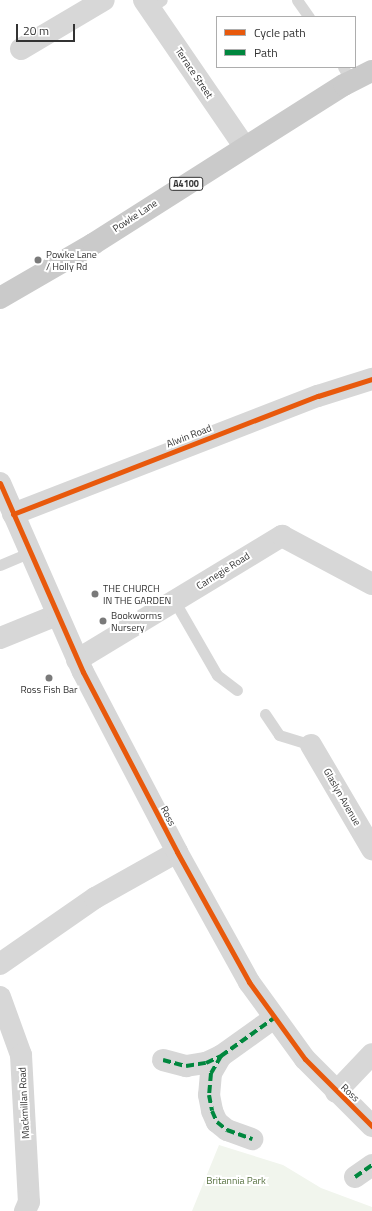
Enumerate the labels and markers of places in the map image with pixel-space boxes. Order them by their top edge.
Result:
place label: Powke Lane / Holly Rd [46,248,97,272]
marker: Powke Lane / Holly Rd [33,255,43,265]
place label: THE CHURCH IN THE GARDEN [103,582,171,606]
marker: THE CHURCH IN THE GARDEN [90,589,100,599]
place label: Bookworms Nursery [111,609,162,632]
marker: Bookworms Nursery [98,616,108,626]
marker: Ross Fish Bar [44,673,54,683]
place label: Ross Fish Bar [20,684,78,696]

